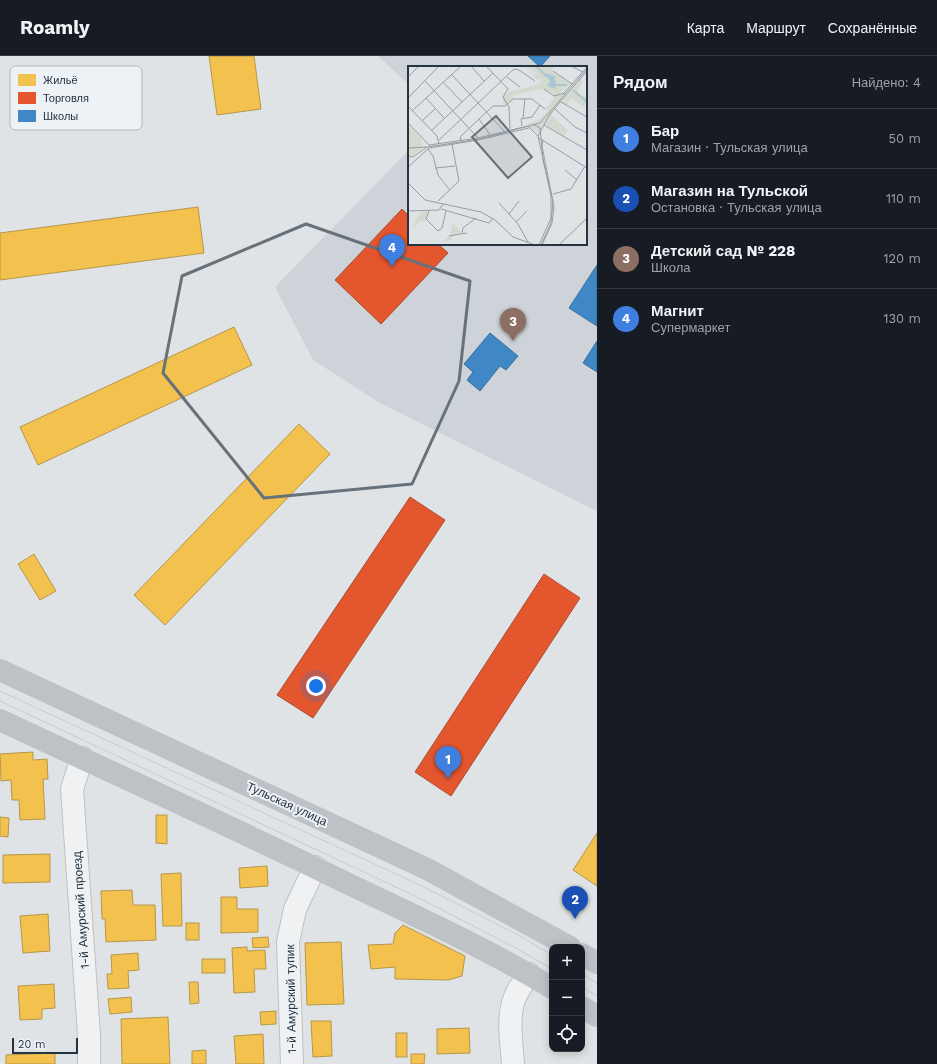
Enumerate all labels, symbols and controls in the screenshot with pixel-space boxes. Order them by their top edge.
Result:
text: Roamly [20,16,90,39]
text: Карта [687,20,724,36]
text: Маршрут [746,20,806,36]
text: Сохранённые [828,20,917,36]
legend [10,66,142,130]
inset map [408,66,587,245]
text: Рядом [613,72,668,92]
text: Жильё [43,74,78,87]
text: Найдено: 4 [852,75,921,90]
text: Торговля [43,92,89,105]
text: Школы [43,110,78,123]
text: Бар [651,122,679,140]
text: 1 [623,131,629,146]
text: 50 m [889,131,921,146]
text: Магазин · Тульская улица [651,140,808,155]
text: Магазин на Тульской [651,182,808,200]
text: 2 [622,191,630,206]
text: 110 m [886,191,921,206]
text: Остановка · Тульская улица [651,200,822,215]
pin: 4 [379,234,405,267]
text: Детский сад № 228 [651,242,795,260]
text: 3 [622,251,630,266]
text: 120 m [883,251,921,266]
text: Школа [651,260,691,275]
text: Магнит [651,302,704,320]
pin: 3 [500,308,526,341]
text: 4 [622,311,630,326]
text: 130 m [883,311,921,326]
text: Супермаркет [651,320,730,335]
your location [306,676,326,696]
pin: 1 [435,746,461,779]
street label: Тульская улица [244,779,330,829]
street label: 1-й Амурский проезд [70,851,92,969]
pin: 2 [562,886,588,919]
street label: 1-й Амурский тупик [283,943,299,1054]
map controls [549,944,585,1052]
button: + [549,944,585,980]
button: − [549,980,585,1016]
button: locate [549,1016,585,1052]
scale bar [12,1036,78,1055]
text: 20 m [18,1038,46,1051]

